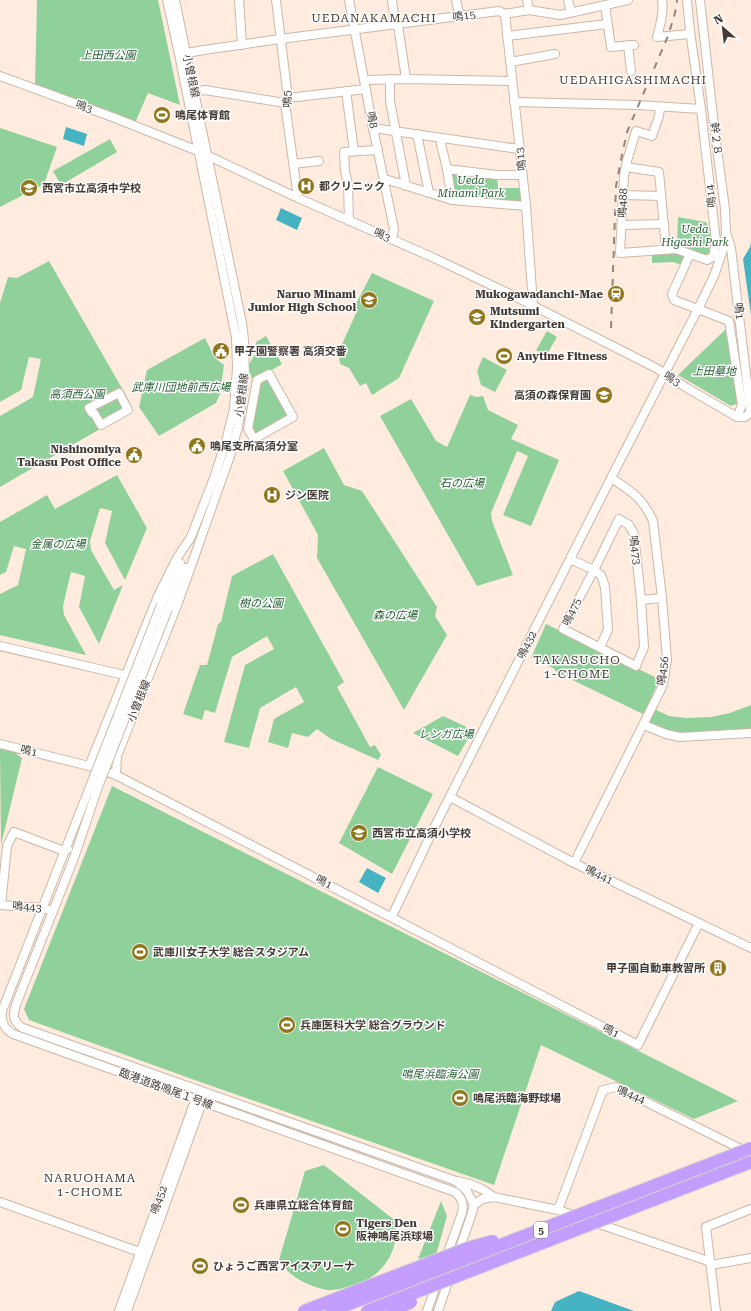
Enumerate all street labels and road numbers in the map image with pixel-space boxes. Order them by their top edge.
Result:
street label: 鳴15 [452,8,476,24]
street label: 小曽根線 [180,53,202,99]
street label: 鳴5 [281,90,294,108]
street label: 鳴3 [74,98,94,116]
street label: 鳴8 [364,110,380,130]
street label: 幹２８ [708,122,724,156]
street label: 鳴13 [513,147,529,171]
street label: 鳴14 [703,183,719,208]
street label: 鳴488 [616,188,630,218]
street label: 鳴3 [372,226,392,244]
street label: 鳴1 [732,302,746,320]
street label: 鳴3 [661,369,683,389]
street label: 小曽根線 [233,372,251,418]
street label: 鳴473 [627,534,643,566]
street label: 鳴475 [560,596,584,628]
street label: 鳴432 [515,629,539,661]
street label: 鳴456 [655,655,671,687]
street label: 小曽根線 [125,678,153,724]
street label: 鳴1 [19,743,39,759]
street label: 鳴441 [583,863,615,887]
street label: 鳴1 [313,872,335,892]
street label: 鳴443 [12,899,42,915]
street label: 鳴1 [600,1021,622,1041]
street label: 臨港道路鳴尾１号線 [117,1066,215,1112]
street label: 鳴444 [615,1083,648,1107]
street label: 鳴452 [148,1184,170,1216]
road number: 5 [534,1222,548,1238]

